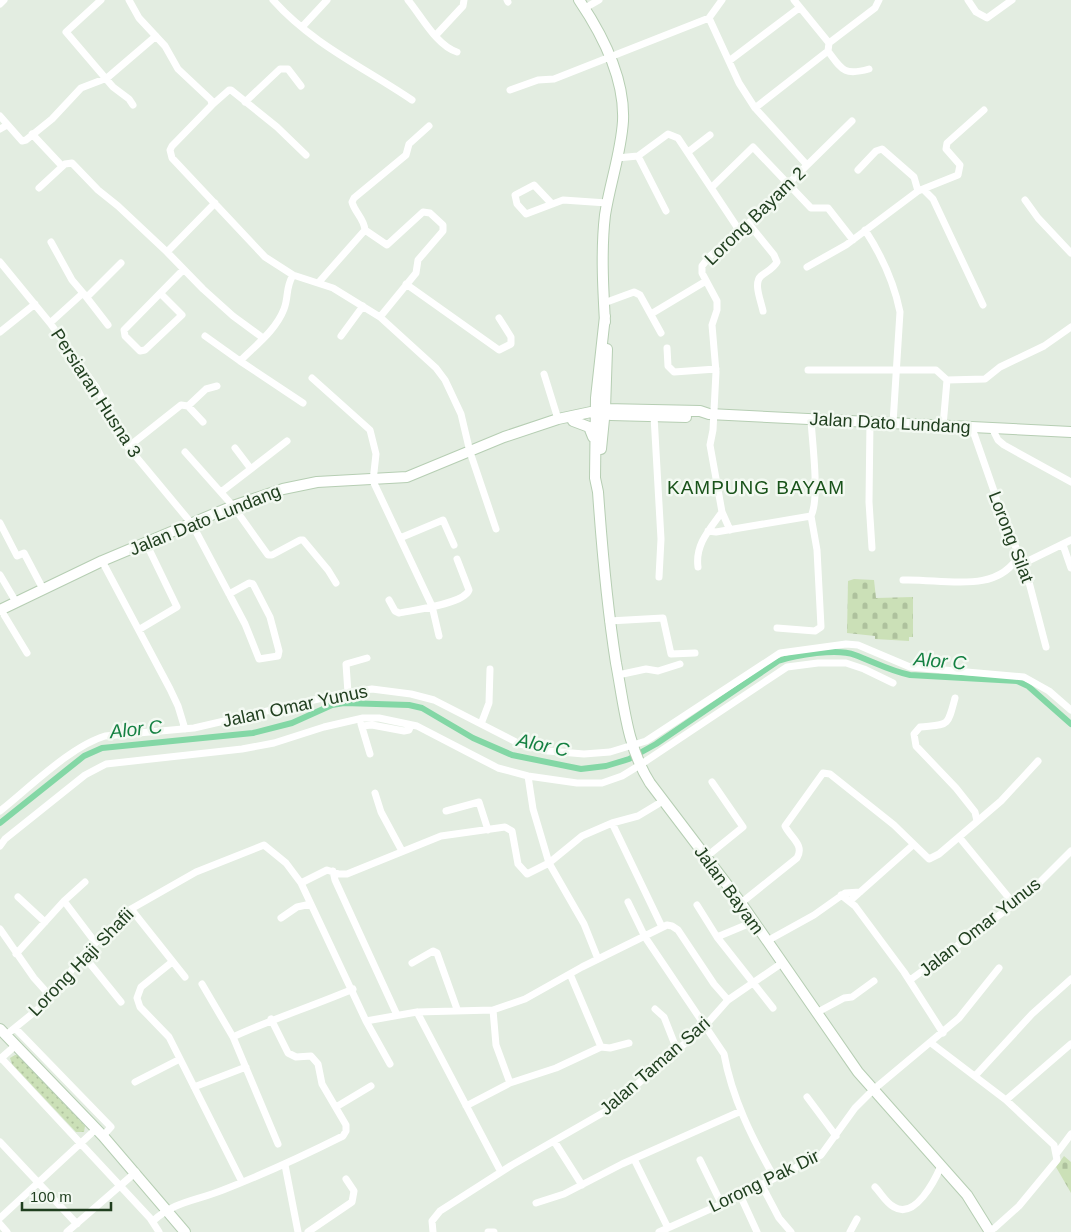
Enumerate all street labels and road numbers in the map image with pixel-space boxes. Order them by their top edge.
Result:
street label: Lorong Bayam 2 [701,163,809,269]
street label: Persiaran Husna 3 [47,325,145,461]
street label: Jalan Dato Lundang [809,409,971,437]
street label: Jalan Dato Lundang [127,481,283,559]
street label: Lorong Silat [984,489,1038,585]
street label: Jalan Omar Yunus [221,681,369,731]
street label: Jalan Bayam [690,842,768,938]
street label: Jalan Omar Yunus [916,874,1044,980]
street label: Lorong Haji Shafii [24,904,138,1020]
street label: Jalan Taman Sari [596,1013,714,1119]
street label: Lorong Pak Dir [706,1146,822,1216]

